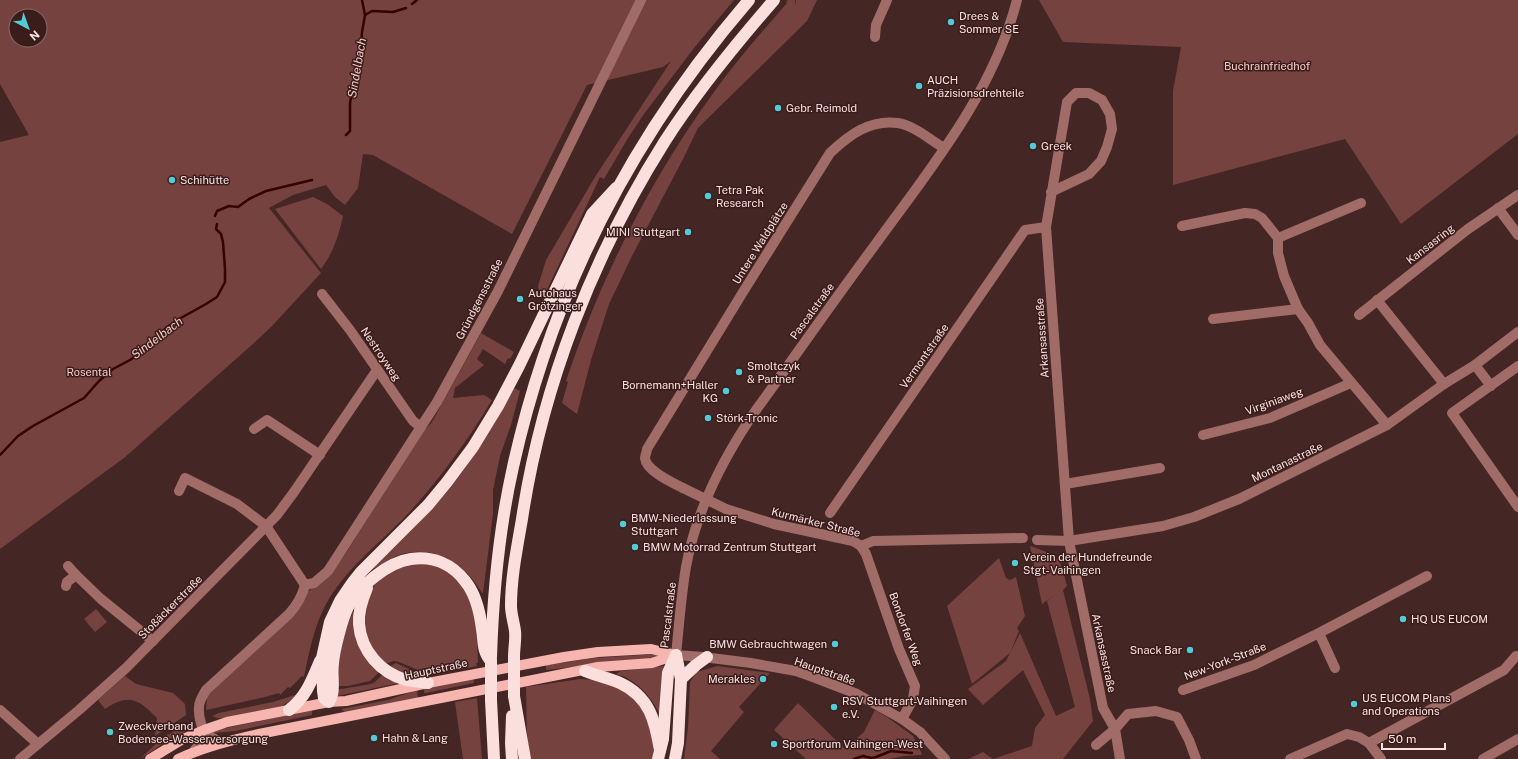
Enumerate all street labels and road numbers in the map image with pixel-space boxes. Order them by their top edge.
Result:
street label: Untere Waldplätze [730,200,790,286]
street label: Kansasring [1404,222,1456,266]
street label: Gründgensstraße [453,257,505,341]
street label: Pascalstraße [788,281,836,341]
street label: Arkansasstraße [1033,298,1051,378]
street label: Vermontstraße [897,321,951,391]
street label: Nestroyweg [359,325,403,383]
street label: Virginiaweg [1244,385,1305,417]
street label: Montanastraße [1250,440,1324,484]
street label: Kurmärker Straße [770,505,862,539]
street label: Stoßäckerstraße [136,573,204,641]
street label: Pascalstraße [658,581,678,649]
street label: Bondorfer Weg [887,591,925,668]
street label: Arkansasstraße [1090,612,1118,694]
street label: New-York-Straße [1182,640,1268,682]
street label: Hauptstraße [793,655,857,687]
street label: Hauptstraße [403,656,469,682]

